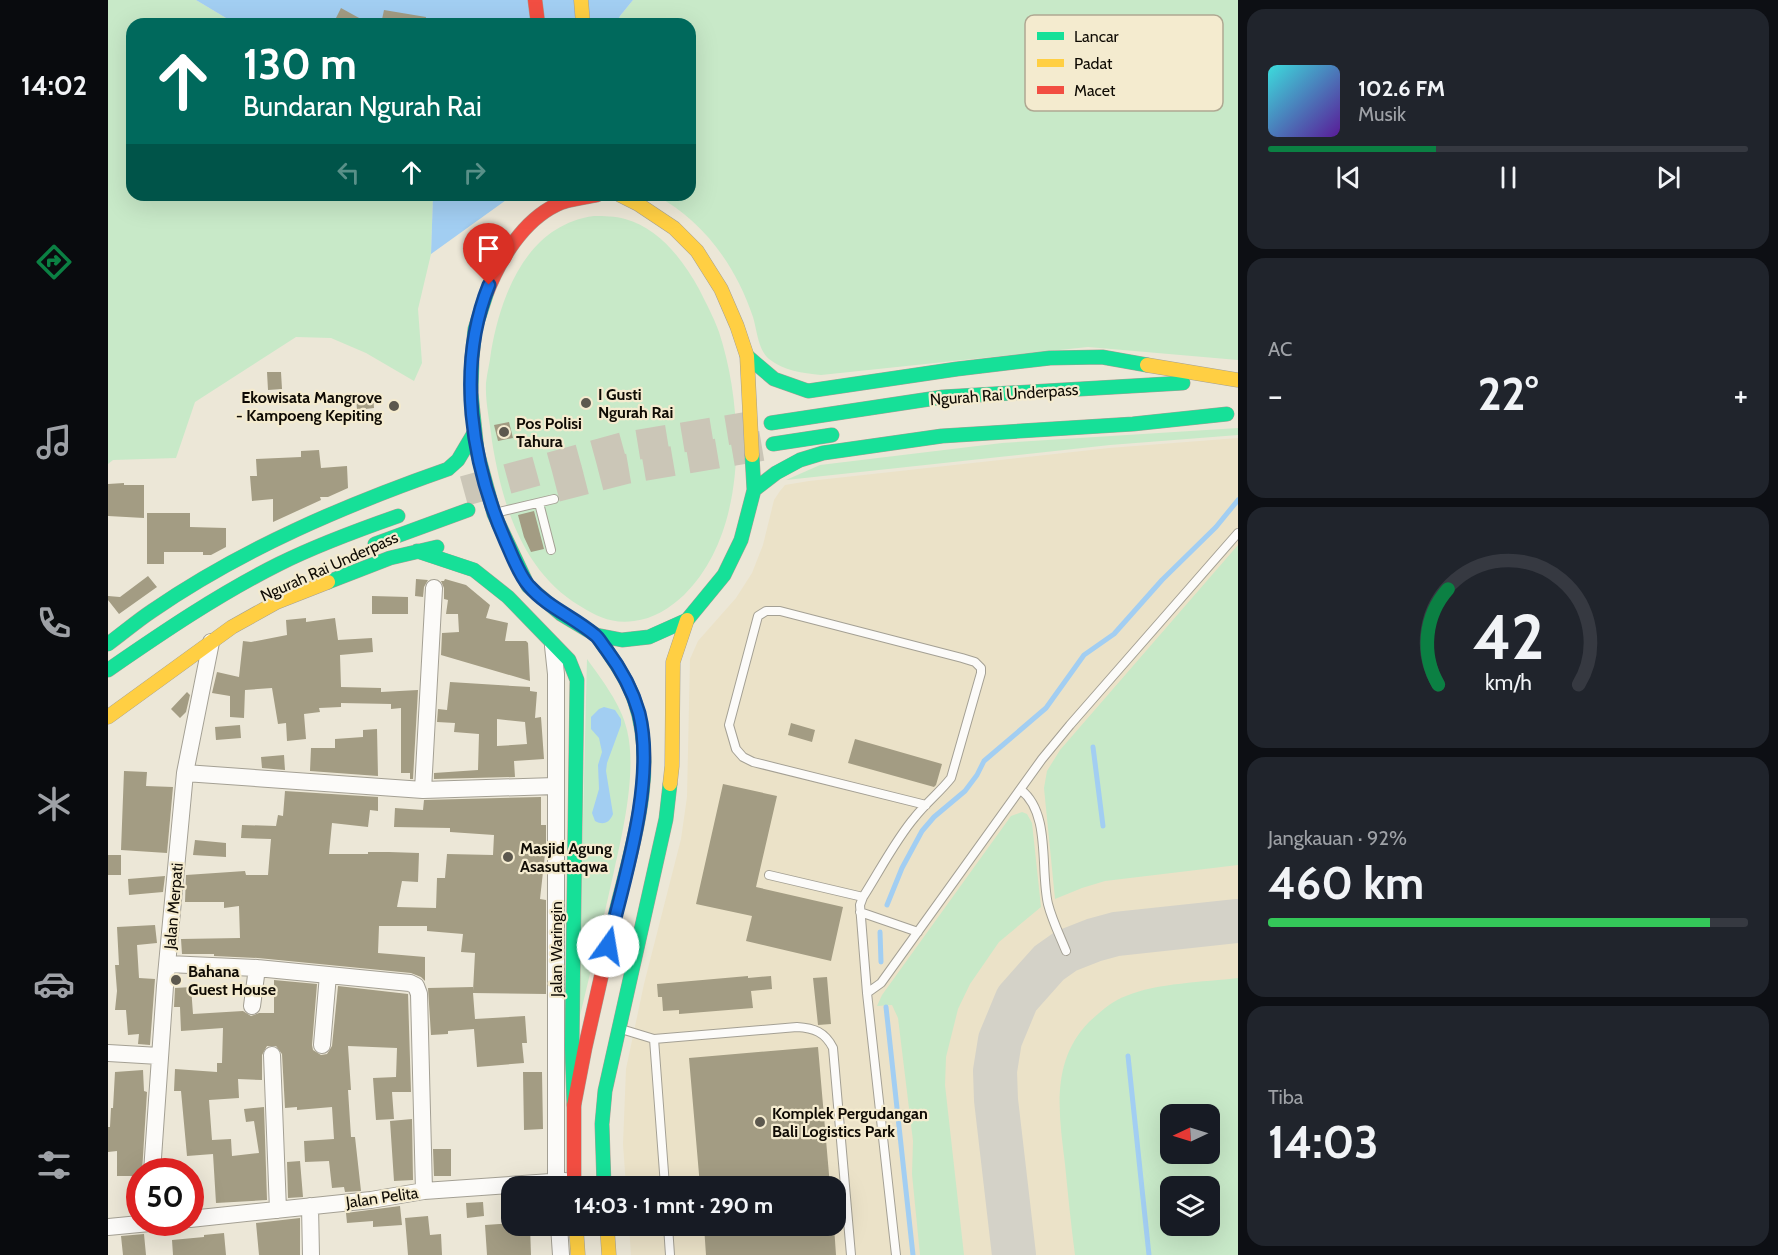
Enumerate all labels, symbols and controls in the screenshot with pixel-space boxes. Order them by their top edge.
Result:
legend [1025,15,1223,111]
text: Lancar [1074,27,1120,46]
text: 130 m [243,38,357,90]
icon: ahead [144,42,222,120]
text: Padat [1074,54,1113,73]
text: 14:02 [21,69,87,102]
text: 102.6 FM [1358,75,1445,102]
text: Macet [1074,81,1116,100]
text: Bundaran Ngurah Rai [243,90,482,123]
text: Musik [1358,102,1406,126]
icon: left [332,156,365,189]
icon: ahead [395,156,428,189]
icon: right [458,156,491,189]
icon: previous [1332,161,1365,194]
icon: pause [1492,161,1525,194]
icon: next [1652,161,1685,194]
pin [463,223,514,285]
icon: arrive [472,232,505,265]
icon: directions [33,241,75,283]
text: AC [1268,337,1292,361]
text: 22° [1478,367,1538,421]
text: − [1268,375,1283,415]
text: + [1733,375,1748,415]
street label: Ngurah Rai Underpass [929,380,1079,409]
place label: I Gusti Ngurah Rai [598,385,673,422]
place label: Ekowisata Mangrove - Kampoeng Kepiting [236,388,382,425]
marker: I Gusti Ngurah Rai [579,396,593,410]
marker: Ekowisata Mangrove - Kampoeng Kepiting [387,399,401,413]
place label: Pos Polisi Tahura [516,414,582,451]
icon: music [33,421,75,463]
marker: Pos Polisi Tahura [497,425,511,439]
street label: Ngurah Rai Underpass [257,527,401,605]
text: 42 [1472,599,1544,675]
icon: phone [33,602,75,644]
text: km/h [1485,669,1531,695]
icon: climate [33,783,75,825]
text: Jangkauan · 92% [1268,826,1407,850]
place label: Masjid Agung Asasuttaqwa [520,839,612,876]
marker: Masjid Agung Asasuttaqwa [501,850,515,864]
text: 460 km [1268,856,1424,910]
street label: Jalan Merpati [160,862,187,951]
street label: Jalan Waringin [547,901,566,998]
position arrow [576,914,640,978]
place label: Bahana Guest House [188,962,276,999]
icon: car [33,963,75,1005]
marker: Bahana Guest House [169,973,183,987]
text: Tiba [1268,1085,1303,1109]
place label: Komplek Pergudangan Bali Logistics Park [772,1104,928,1141]
north arrow [1160,1104,1220,1164]
map controls [1160,1104,1220,1236]
marker: Komplek Pergudangan Bali Logistics Park [753,1115,767,1129]
text: 14:03 [1268,1115,1379,1169]
icon: filters [33,1144,75,1186]
speed limit sign: 50 [126,1158,204,1236]
button: layers [1160,1176,1220,1236]
street label: Jalan Pelita [344,1183,420,1212]
text: 14:03 · 1 mnt · 290 m [574,1192,773,1219]

